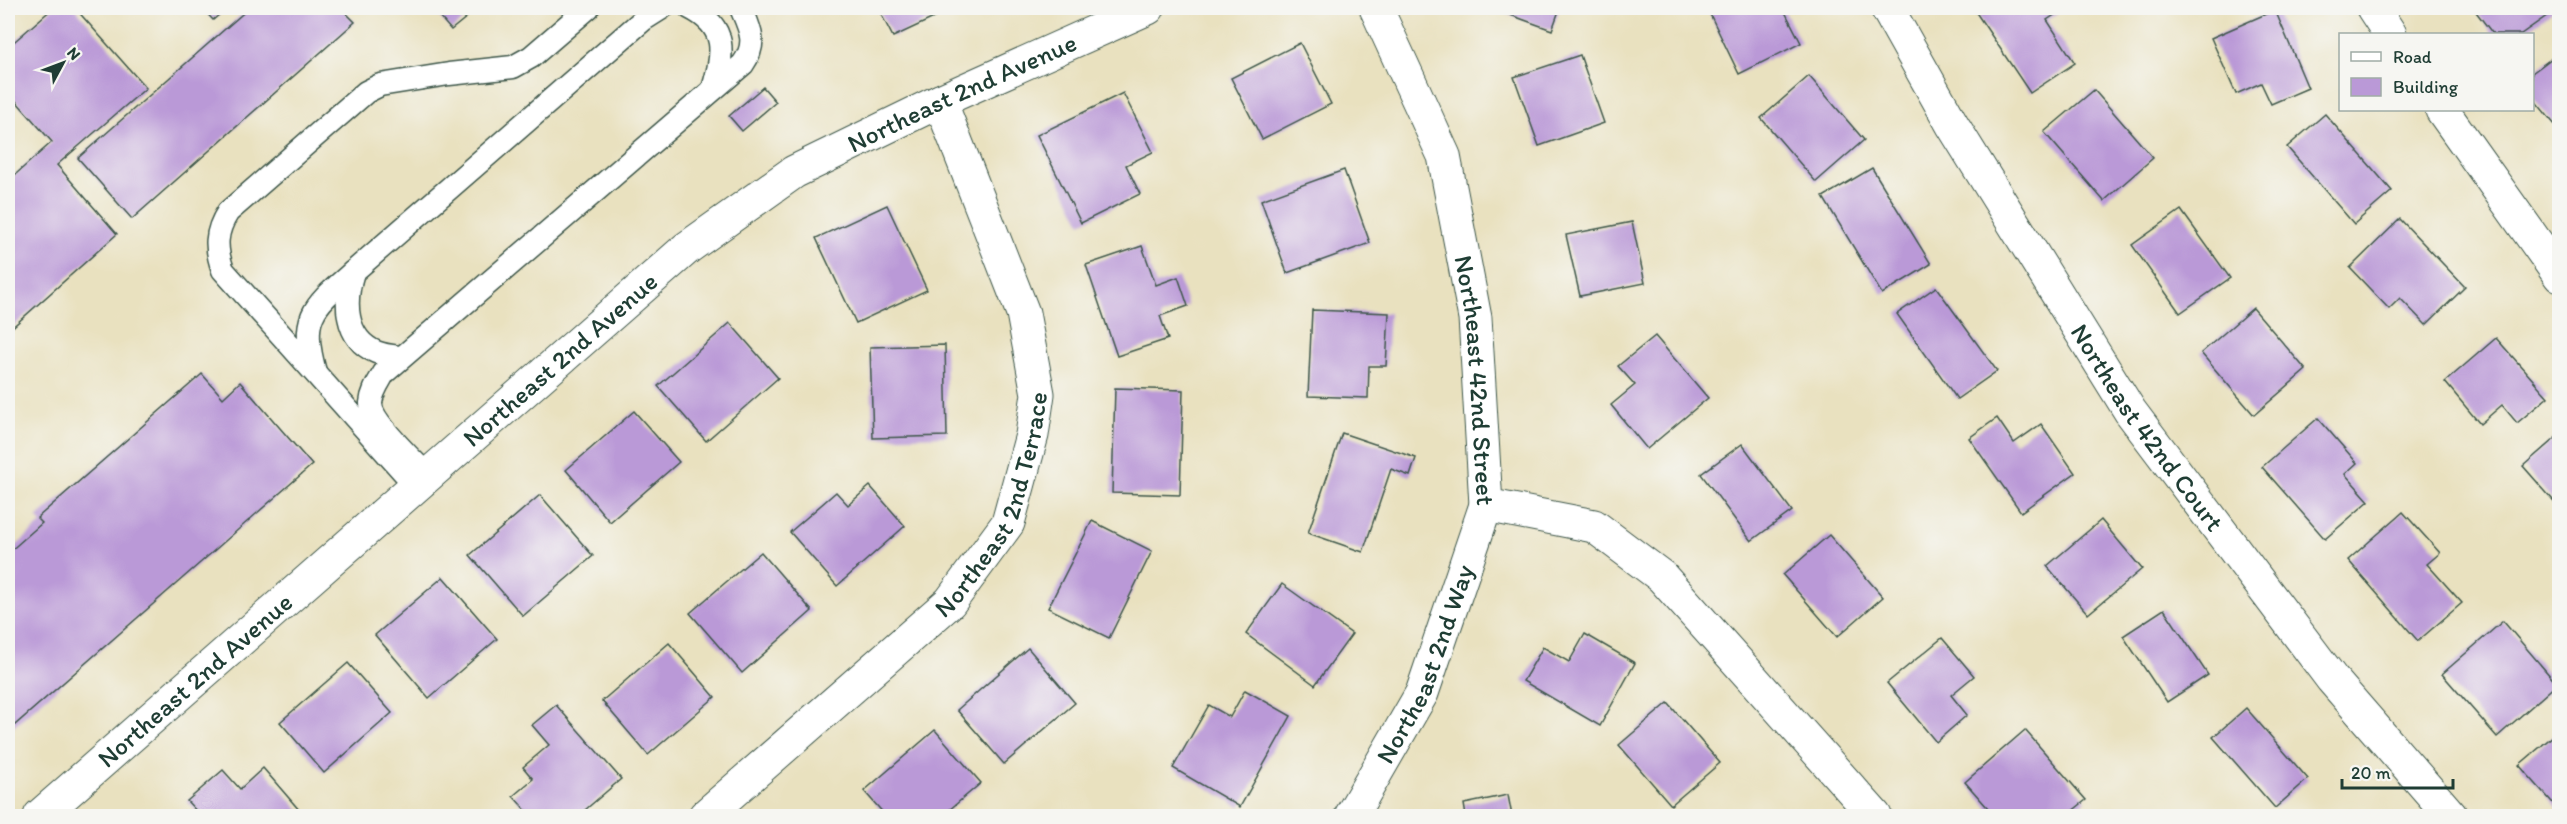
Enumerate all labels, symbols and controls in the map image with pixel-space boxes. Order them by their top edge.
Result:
street label: Northeast 2nd Avenue [842,26,1082,160]
north arrow [33,33,93,93]
legend [2339,33,2534,111]
text: N [63,43,85,64]
text: Road [2393,46,2432,68]
text: Building [2393,76,2459,98]
street label: Northeast 42nd Street [1447,253,1502,507]
street label: Northeast 2nd Avenue [456,265,664,454]
street label: Northeast 42nd Court [2064,318,2231,538]
street label: Northeast 2nd Terrace [928,389,1054,624]
street label: Northeast 2nd Way [1369,560,1481,769]
street label: Northeast 2nd Avenue [91,586,299,774]
scale bar [2342,752,2453,790]
text: 20 m [2351,762,2391,784]

